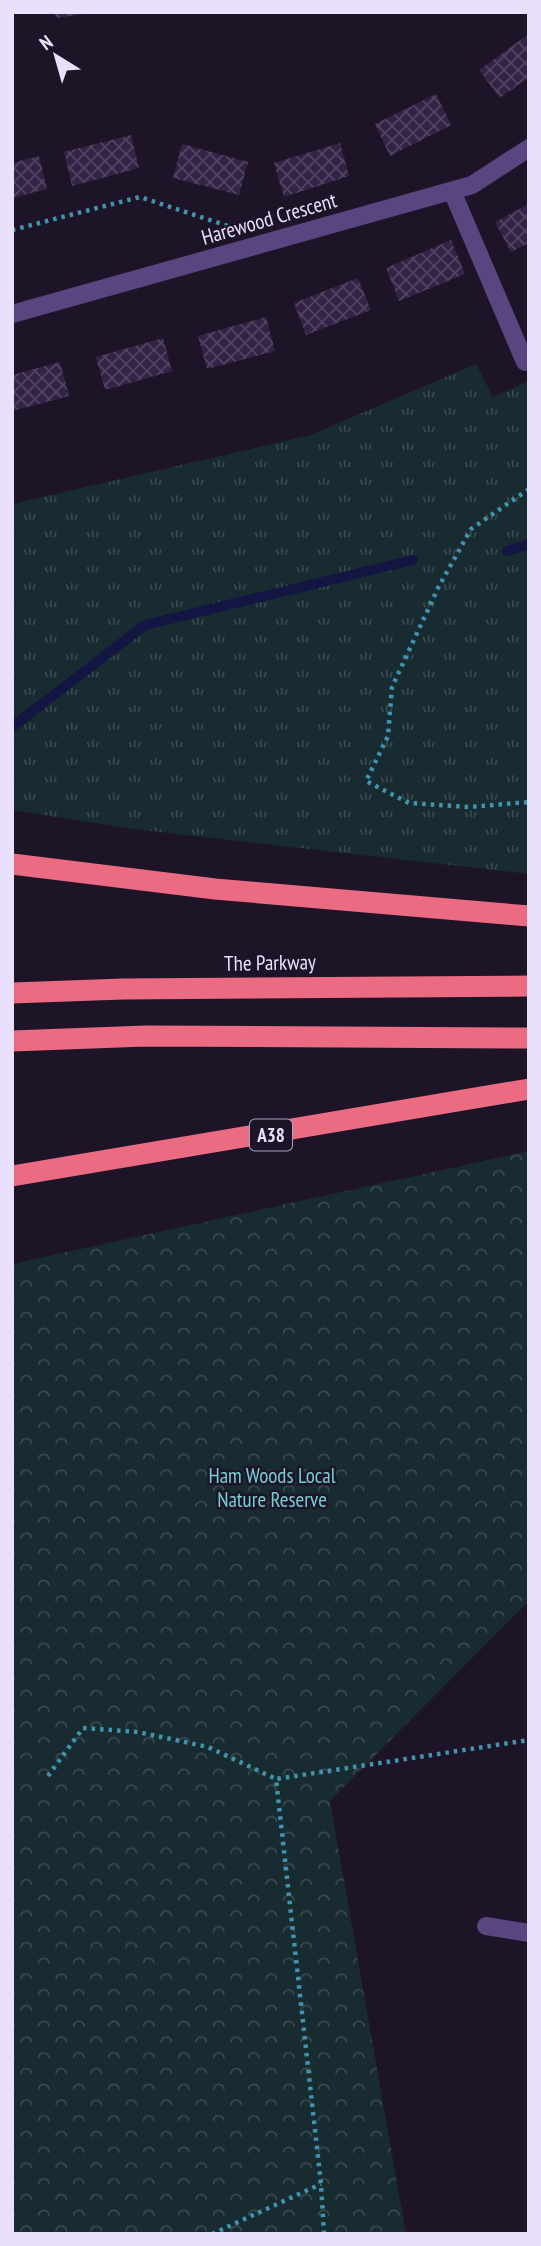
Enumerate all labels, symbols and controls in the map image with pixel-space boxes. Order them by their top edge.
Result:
north arrow [21,21,91,91]
text: N [34,30,57,55]
street label: Harewood Crescent [198,186,340,251]
street label: The Parkway [224,948,316,977]
road number: A38 [250,1120,292,1150]
park label: Ham Woods Local Nature Reserve [208,1462,336,1513]

